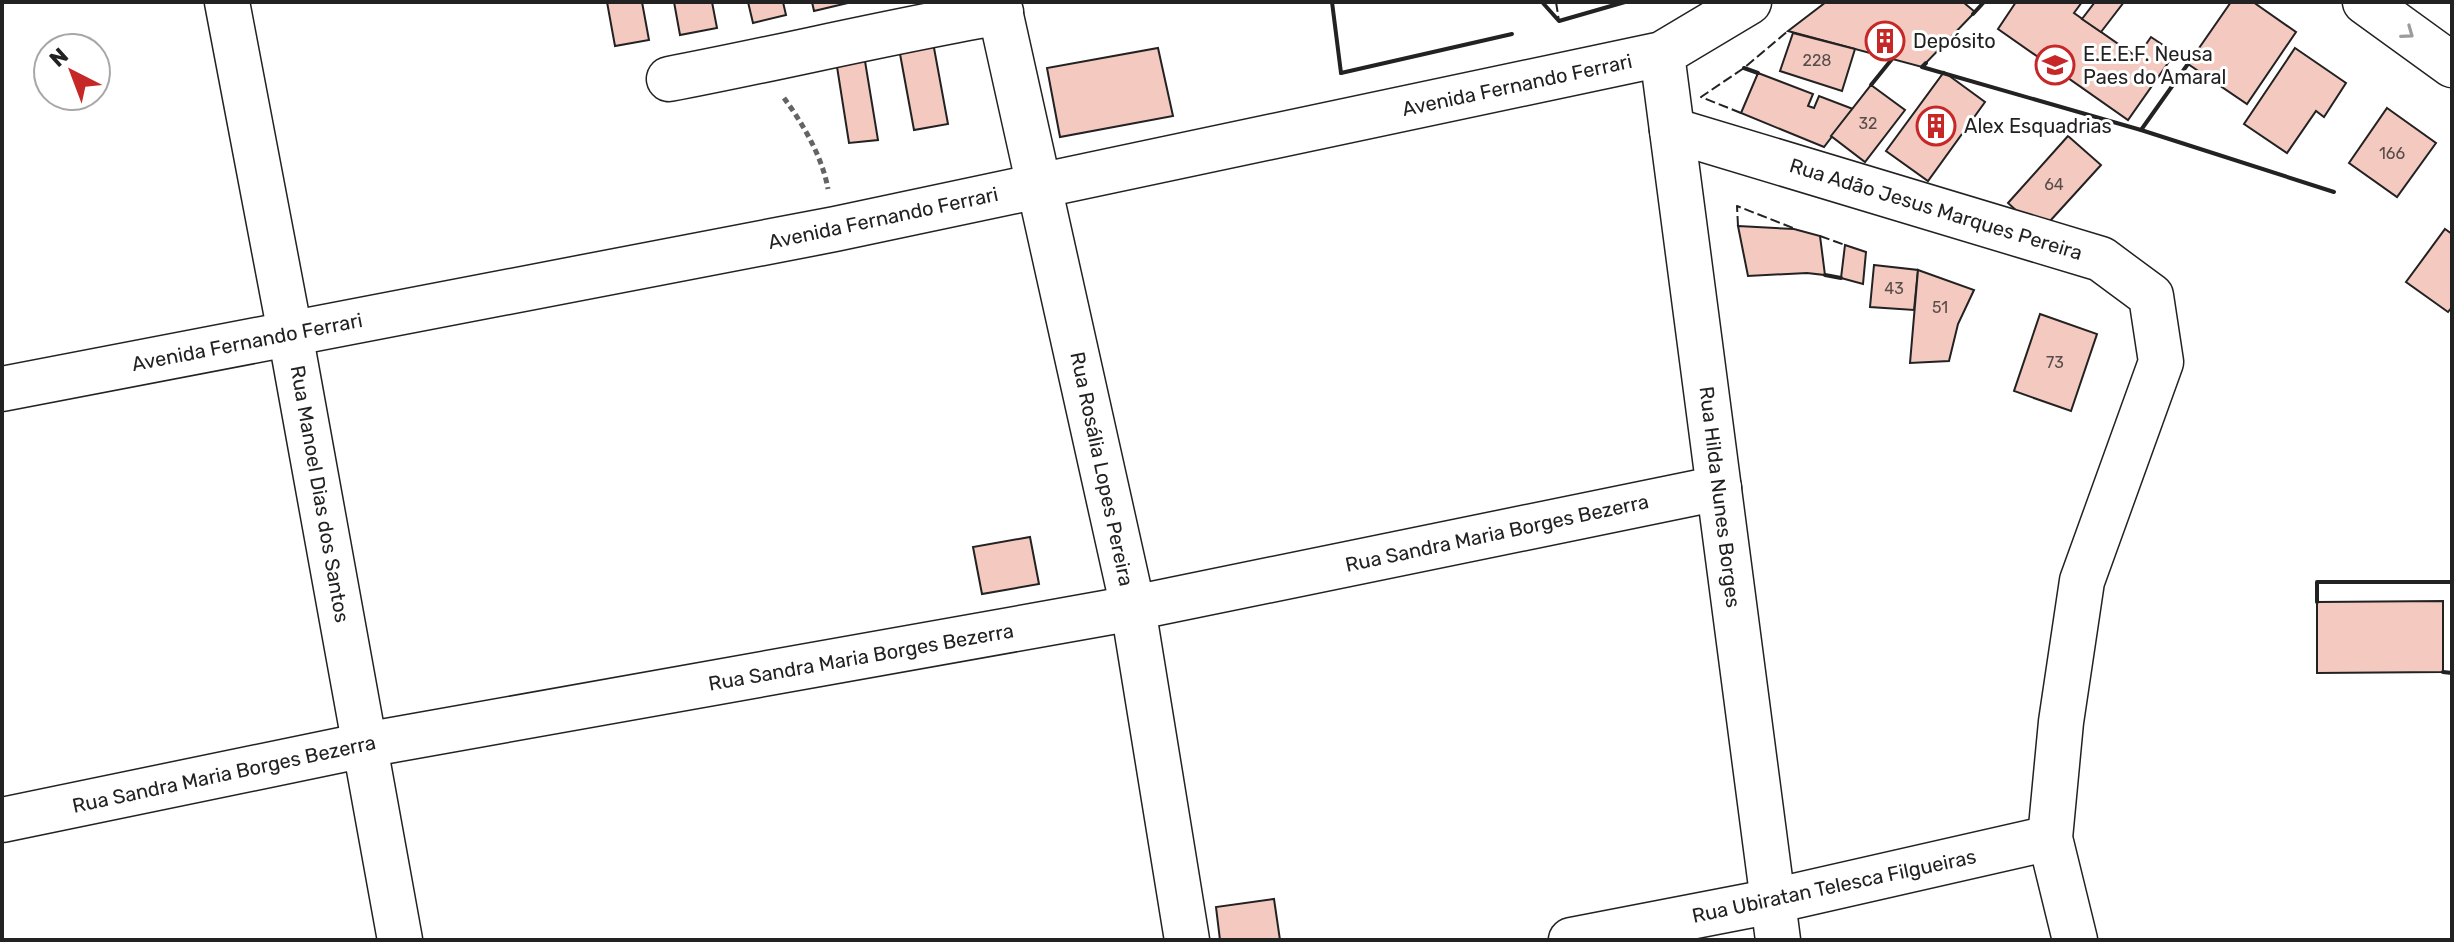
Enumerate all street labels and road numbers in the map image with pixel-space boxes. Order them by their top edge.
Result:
street label: Avenida Fernando Ferrari [1400,49,1634,121]
street label: Rua Adão Jesus Marques Pereira [1787,153,2085,265]
street label: Avenida Fernando Ferrari [766,182,1000,254]
street label: Avenida Fernando Ferrari [130,308,364,376]
street label: Rua Rosália Lopes Pereira [1065,350,1139,588]
street label: Rua Manoel Dias dos Santos [286,364,354,624]
street label: Rua Hilda Nunes Borges [1695,385,1745,609]
street label: Rua Sandra Maria Borges Bezerra [1343,489,1651,577]
street label: Rua Sandra Maria Borges Bezerra [706,618,1016,696]
street label: Rua Sandra Maria Borges Bezerra [70,730,378,818]
street label: Rua Ubiratan Telesca Filgueiras [1690,844,1978,928]

